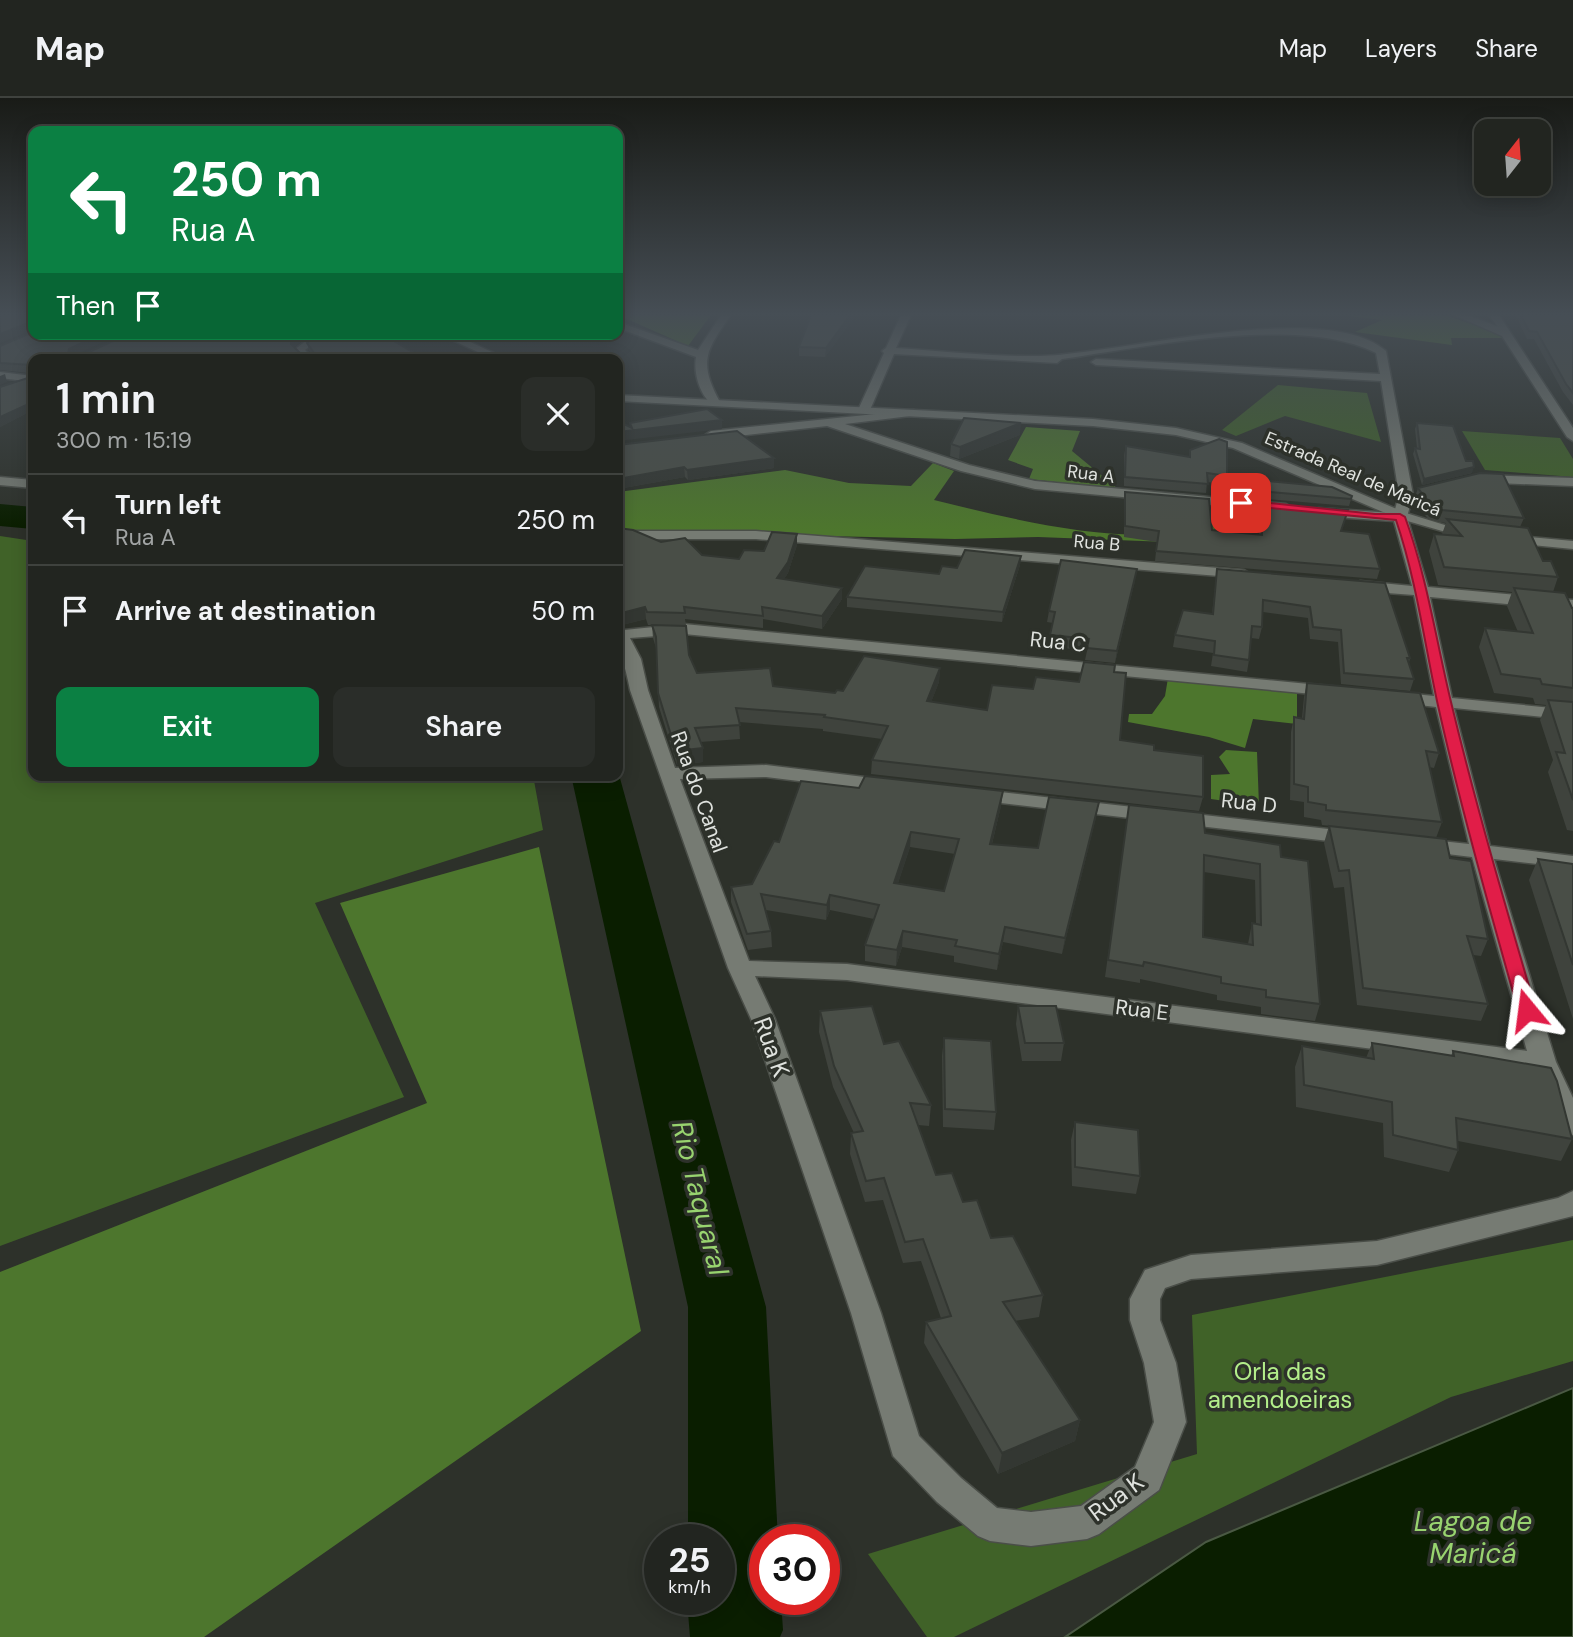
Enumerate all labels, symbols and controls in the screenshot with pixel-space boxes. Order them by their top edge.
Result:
text: Map [35,27,105,70]
text: Map [1279,33,1327,64]
text: Layers [1365,33,1437,64]
text: Share [1475,33,1538,64]
north arrow [1474,119,1550,196]
map controls [1474,119,1551,196]
text: 250 m [171,147,322,211]
icon: left [56,154,147,245]
text: Rua A [171,209,256,251]
icon: arrive [129,287,167,325]
text: Then [56,289,115,323]
text: 1 min [56,371,156,426]
button: close [521,377,595,451]
text: 300 m · 15:19 [56,425,192,455]
street label: Estrada Real de Maricá [1261,426,1445,522]
street label: Rua A [1066,459,1116,489]
pin [1211,473,1271,533]
icon: arrive [1222,484,1260,522]
text: Turn left [115,488,222,522]
icon: left [56,501,94,539]
text: 250 m [516,503,595,537]
text: Rua A [115,522,176,552]
street label: Rua B [1073,529,1121,557]
icon: arrive [56,592,94,630]
text: Arrive at destination [115,594,376,628]
text: 50 m [531,594,595,628]
street label: Rua C [1028,625,1088,659]
button: Exit [56,687,319,767]
button: Share [333,687,595,767]
street label: Rua do Canal [664,727,734,857]
street label: Rua D [1220,786,1278,820]
position arrow [1490,973,1564,1047]
street label: Rua E [1114,993,1170,1027]
street label: Rua K [747,1013,797,1081]
water label: Rio Taquaral [663,1117,737,1280]
park label: Orla das amendoeiras [1208,1356,1352,1415]
street label: Rua K [1082,1466,1150,1528]
water label: Lagoa de Maricá [1414,1503,1532,1572]
speed limit sign: 30 [749,1524,840,1615]
text: 25 [669,1537,710,1583]
text: km/h [668,1575,711,1599]

